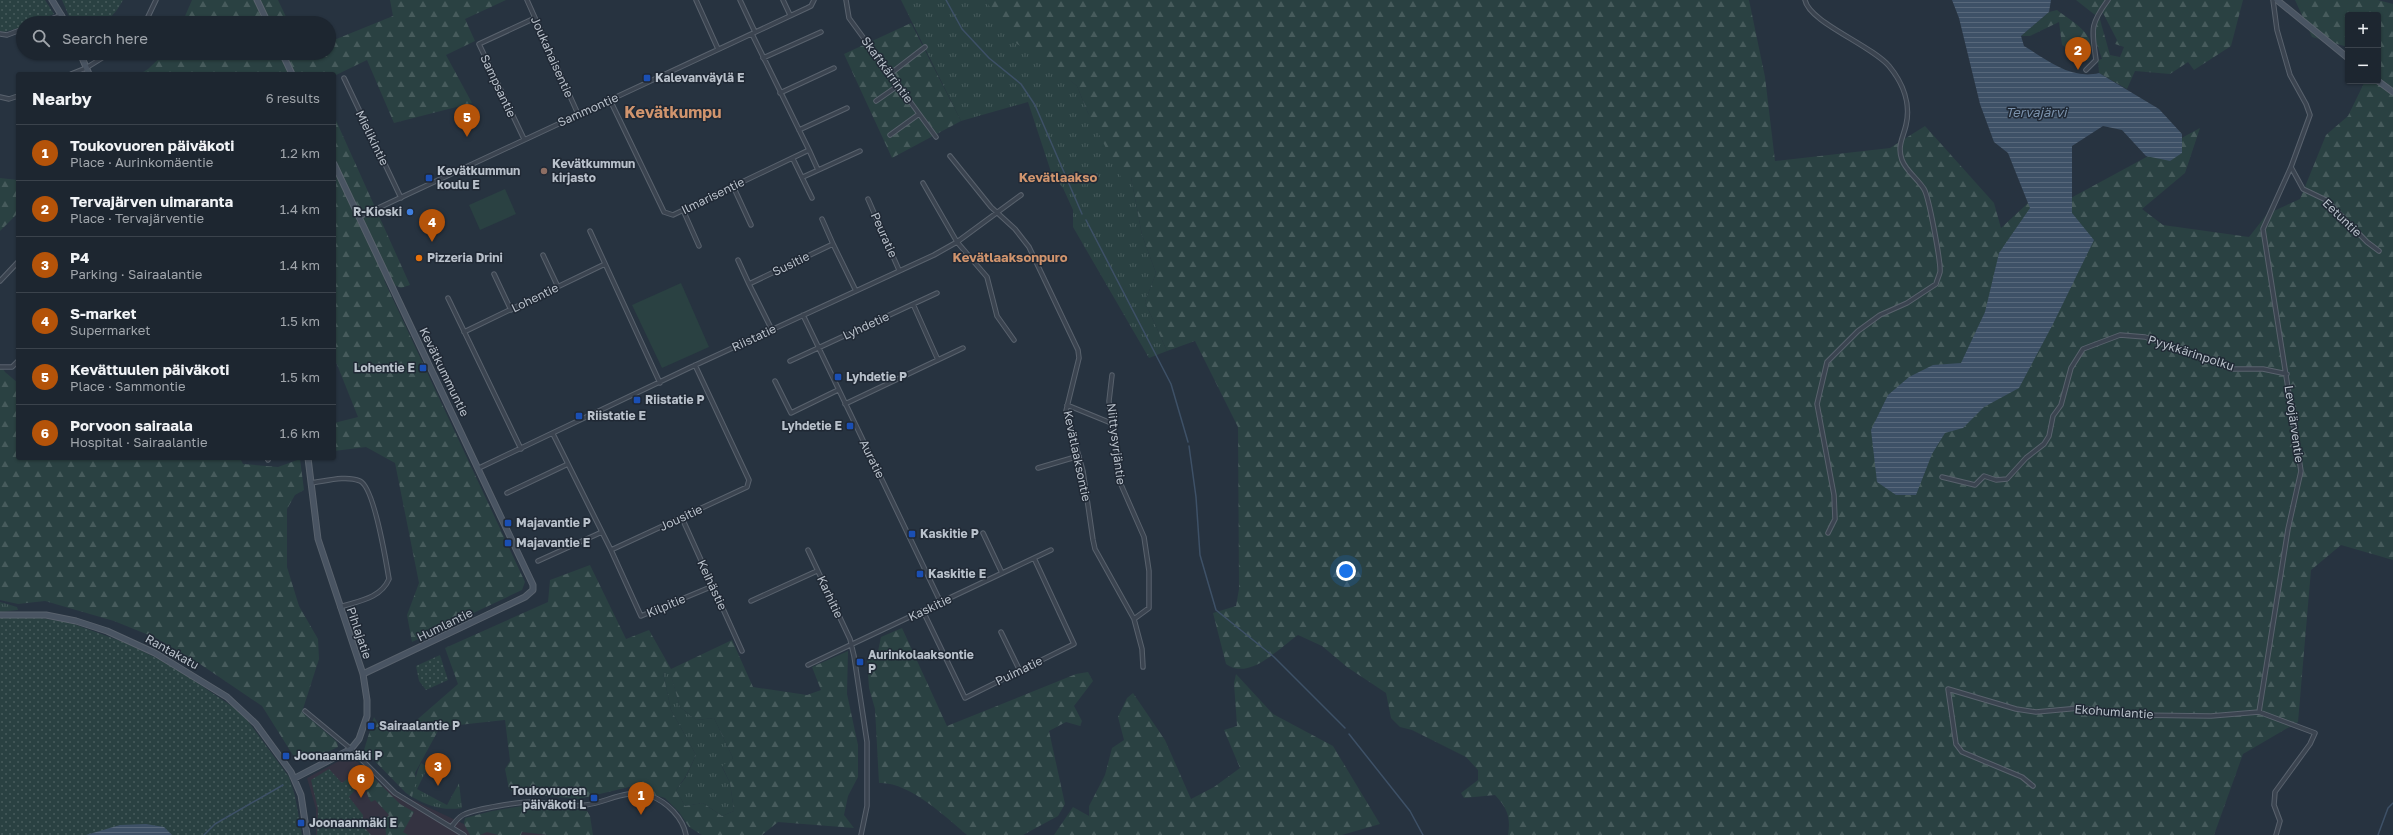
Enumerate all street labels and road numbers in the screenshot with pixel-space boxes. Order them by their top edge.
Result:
street label: Joukahaisentie [528,14,577,100]
street label: Skaftkärrintie [858,33,917,106]
street label: Sampsantie [477,52,520,120]
street label: Sammontie [555,89,621,130]
street label: Mielikintie [353,108,392,168]
street label: Ilmarisentie [679,174,747,217]
street label: Eetuntie [2320,195,2365,240]
street label: Peuratie [868,210,901,260]
street label: Susitie [770,248,812,279]
street label: Lohentie [509,280,561,315]
street label: Lyhdetie [840,308,891,343]
street label: Riistatie [729,321,778,354]
street label: Kevätkummuntie [416,325,473,419]
street label: Pyykkärinpolku [2146,332,2236,374]
street label: Levojärventie [2282,384,2307,464]
street label: Niittysyrjäntie [1104,402,1129,486]
street label: Kevätlaaksontie [1061,409,1094,503]
street label: Auratie [857,437,888,481]
street label: Jousitie [657,501,705,534]
street label: Keihästie [694,557,731,612]
street label: Karhitie [814,573,847,620]
street label: Kilpitie [644,591,688,620]
street label: Kaskitie [906,591,954,624]
street label: Pihlajatie [344,605,375,661]
street label: Humlantie [415,605,475,644]
street label: Rantakatu [143,631,202,672]
street label: Puimatie [993,653,1045,688]
street label: Ekohumlantie [2074,701,2154,722]

